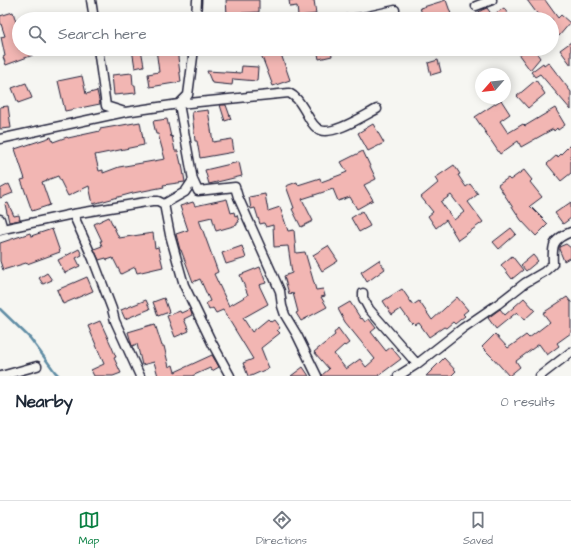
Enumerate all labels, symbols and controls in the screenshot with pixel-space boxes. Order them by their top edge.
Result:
search box [12,12,559,56]
icon: search [26,23,48,45]
text: Search here [58,24,147,45]
north arrow [475,68,511,104]
text: Nearby [16,390,73,414]
text: 0 results [500,393,555,411]
tab: Map [78,509,100,548]
tab: Directions [256,509,307,548]
tab: Saved [463,509,493,548]

